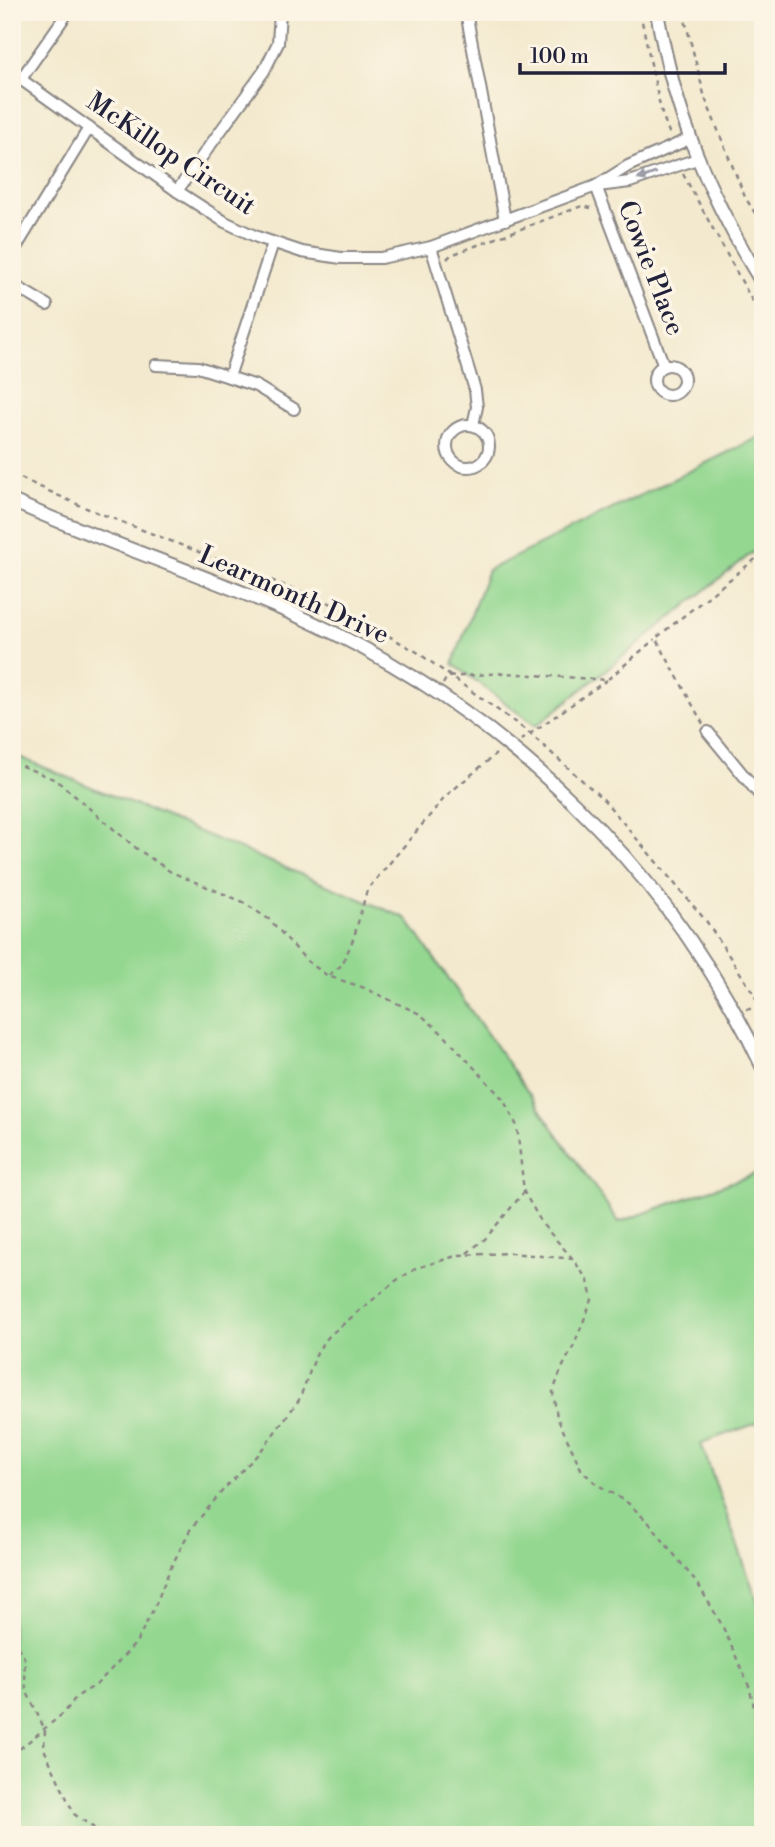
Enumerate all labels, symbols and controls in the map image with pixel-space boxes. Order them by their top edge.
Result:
scale bar [520,32,724,76]
text: 100 m [530,44,589,70]
street label: McKillop Circuit [80,86,262,222]
one-way arrow [636,171,657,182]
street label: Cowie Place [611,196,691,340]
street label: Learmonth Drive [194,539,394,651]

